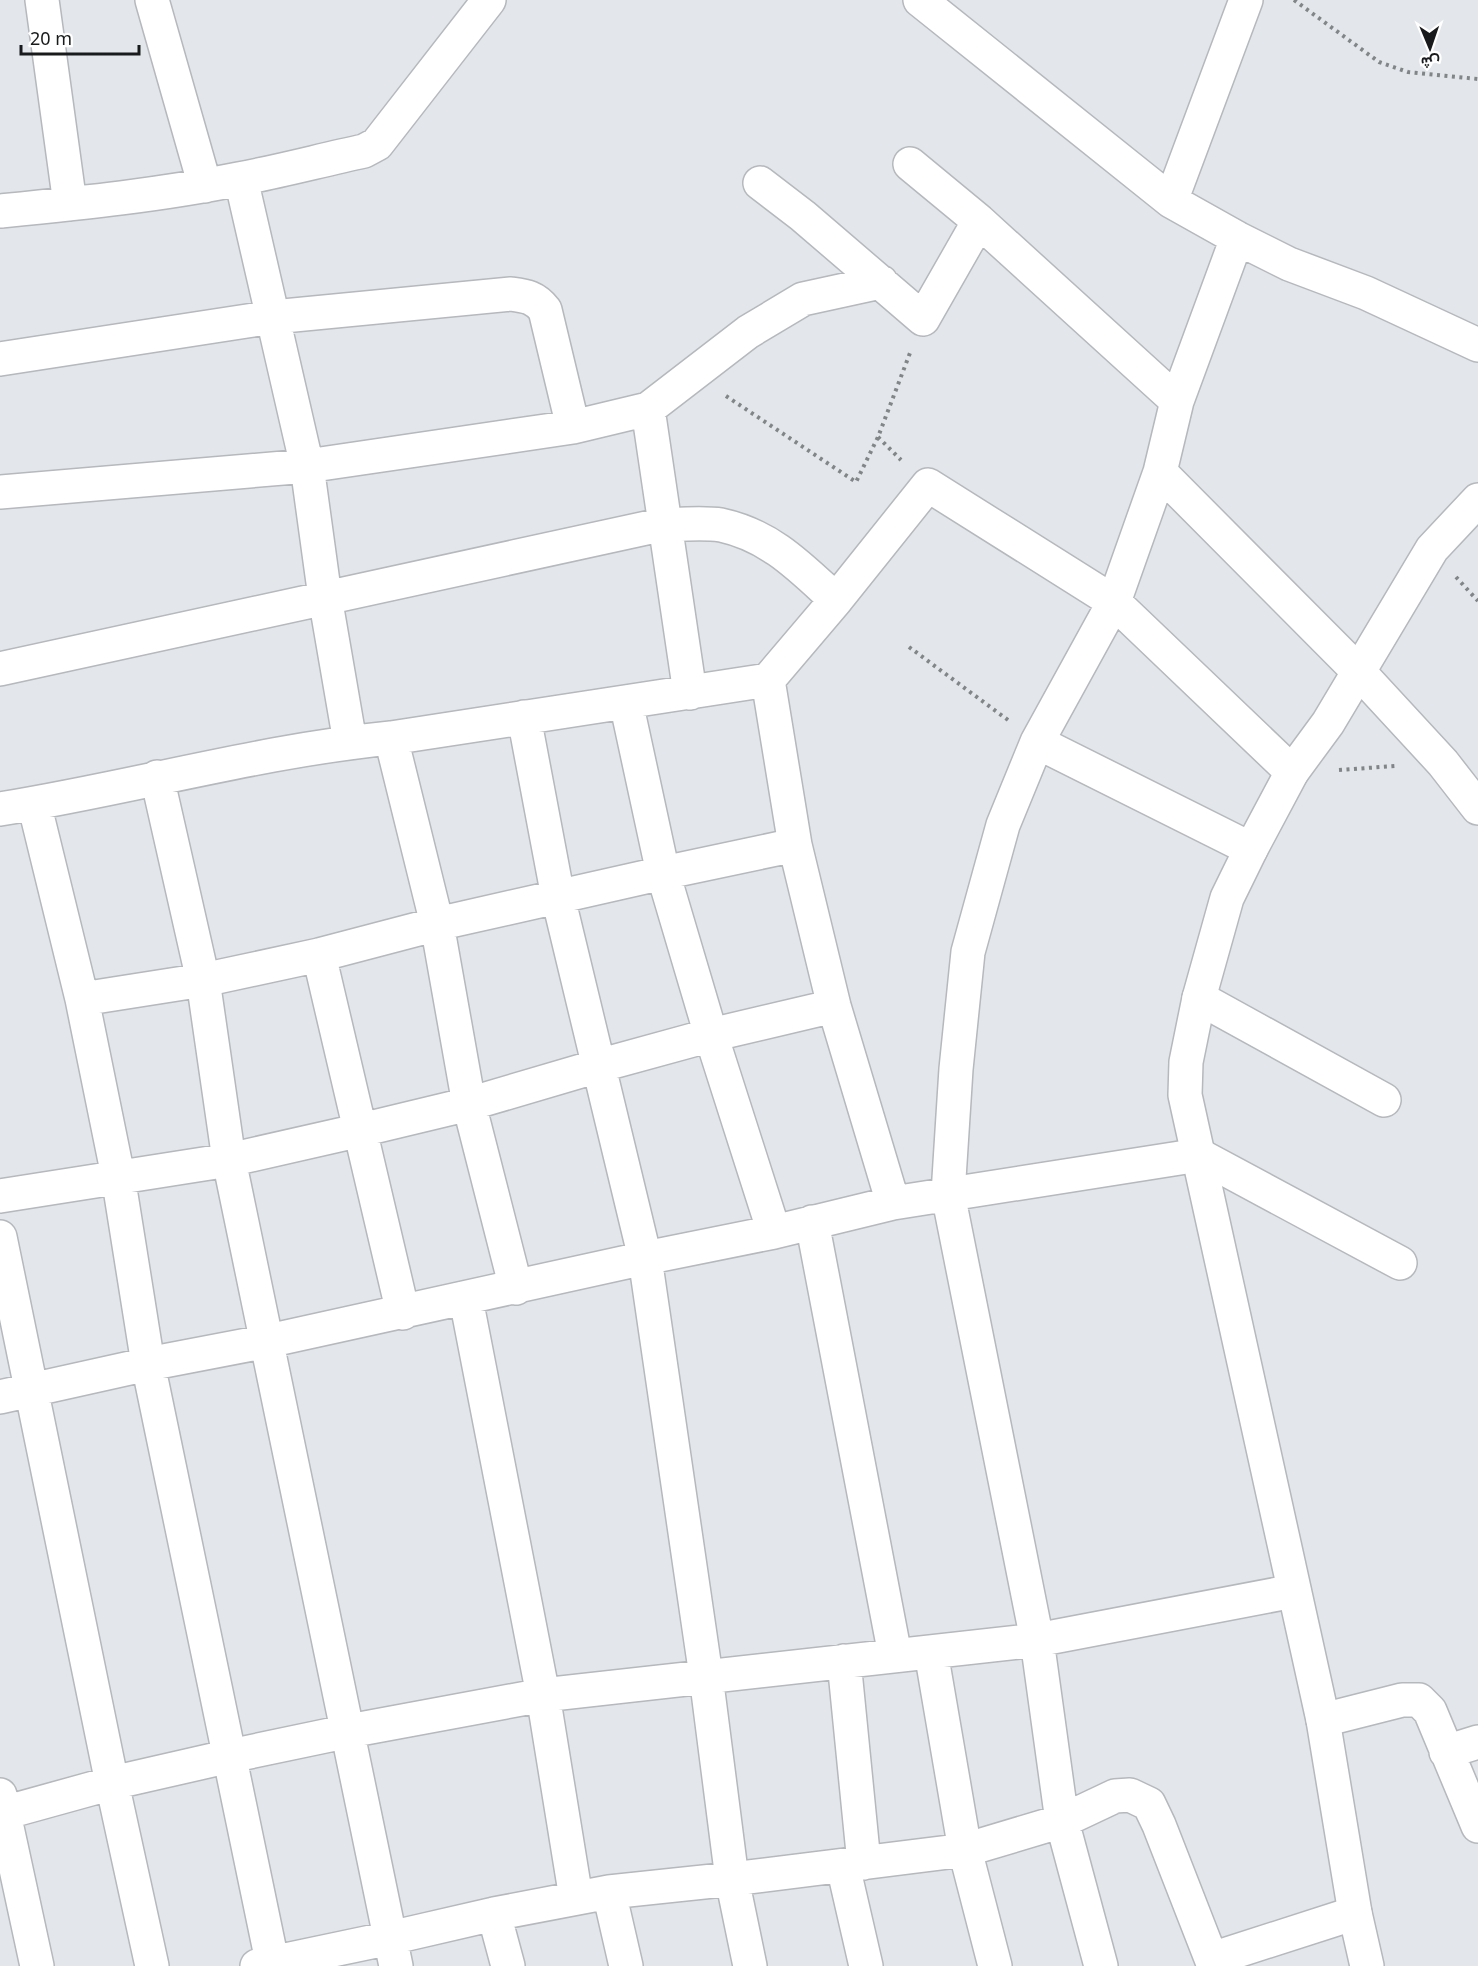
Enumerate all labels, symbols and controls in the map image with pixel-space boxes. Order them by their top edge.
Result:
scale bar [21,18,140,56]
north arrow [1400,18,1460,78]
text: 20 m [30,26,72,50]
text: ش [1421,52,1441,74]

